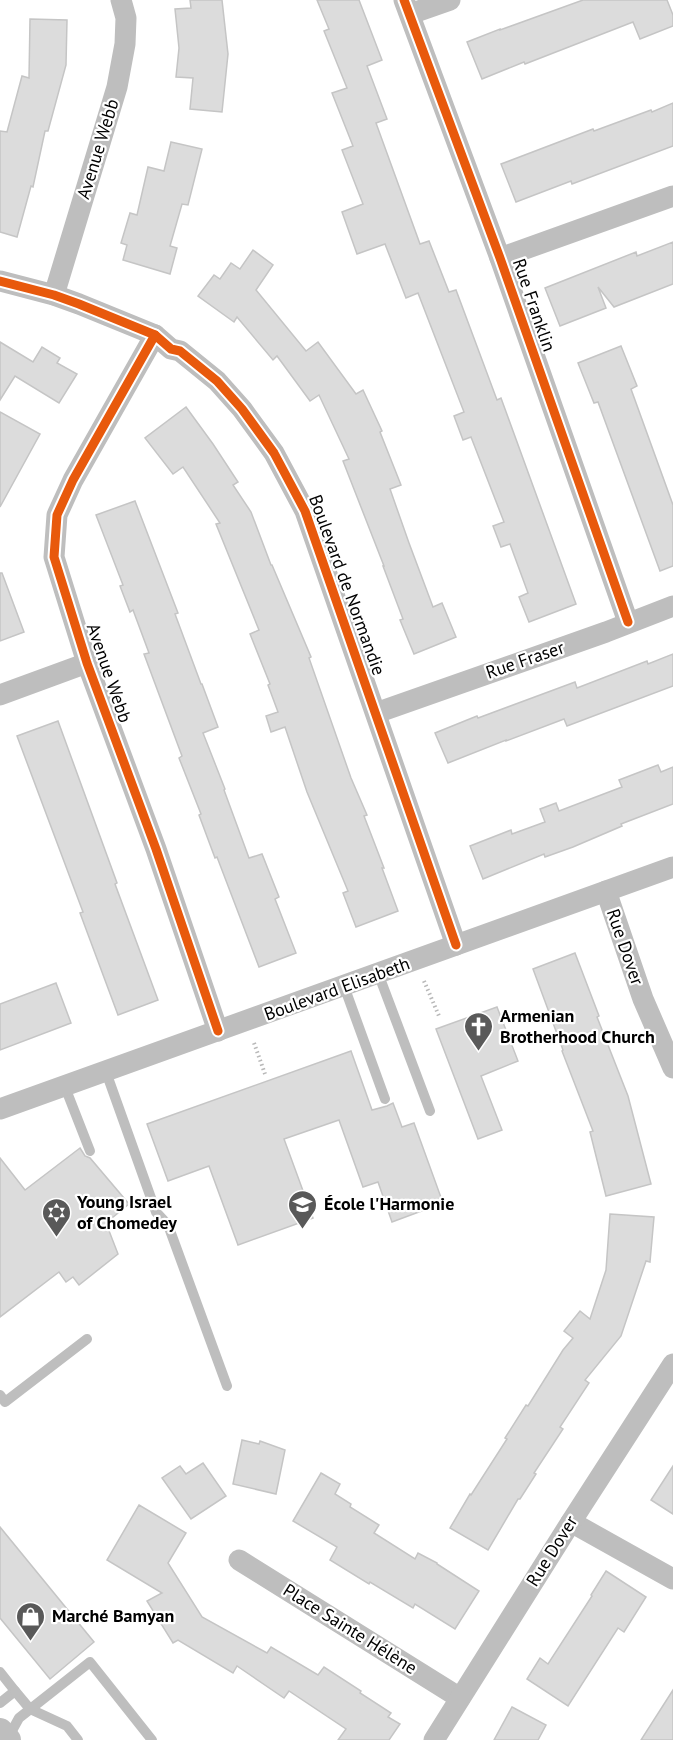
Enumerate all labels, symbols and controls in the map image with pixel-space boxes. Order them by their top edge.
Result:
street label: Avenue Webb [71,96,124,202]
street label: Rue Franklin [508,255,561,354]
street label: Boulevard de Normandie [304,491,391,678]
street label: Avenue Webb [82,620,137,725]
street label: Rue Fraser [483,635,567,684]
street label: Rue Dover [602,906,649,988]
street label: Boulevard Elisabeth [261,952,413,1026]
place label: Armenian Brotherhood Church [500,1004,655,1048]
church icon: Armenian Brotherhood Church [463,1010,495,1052]
school or university icon: École l'Harmonie [287,1188,319,1230]
place label: Young Israel of Chomedey [76,1190,177,1234]
place label: École l'Harmonie [324,1192,454,1215]
synagogue icon: Young Israel of Chomedey [40,1196,72,1238]
street label: Rue Dover [521,1511,582,1590]
street label: Place Sainte Hélène [279,1578,421,1679]
shop icon: Marché Bamyan [15,1600,47,1642]
place label: Marché Bamyan [52,1604,174,1627]

